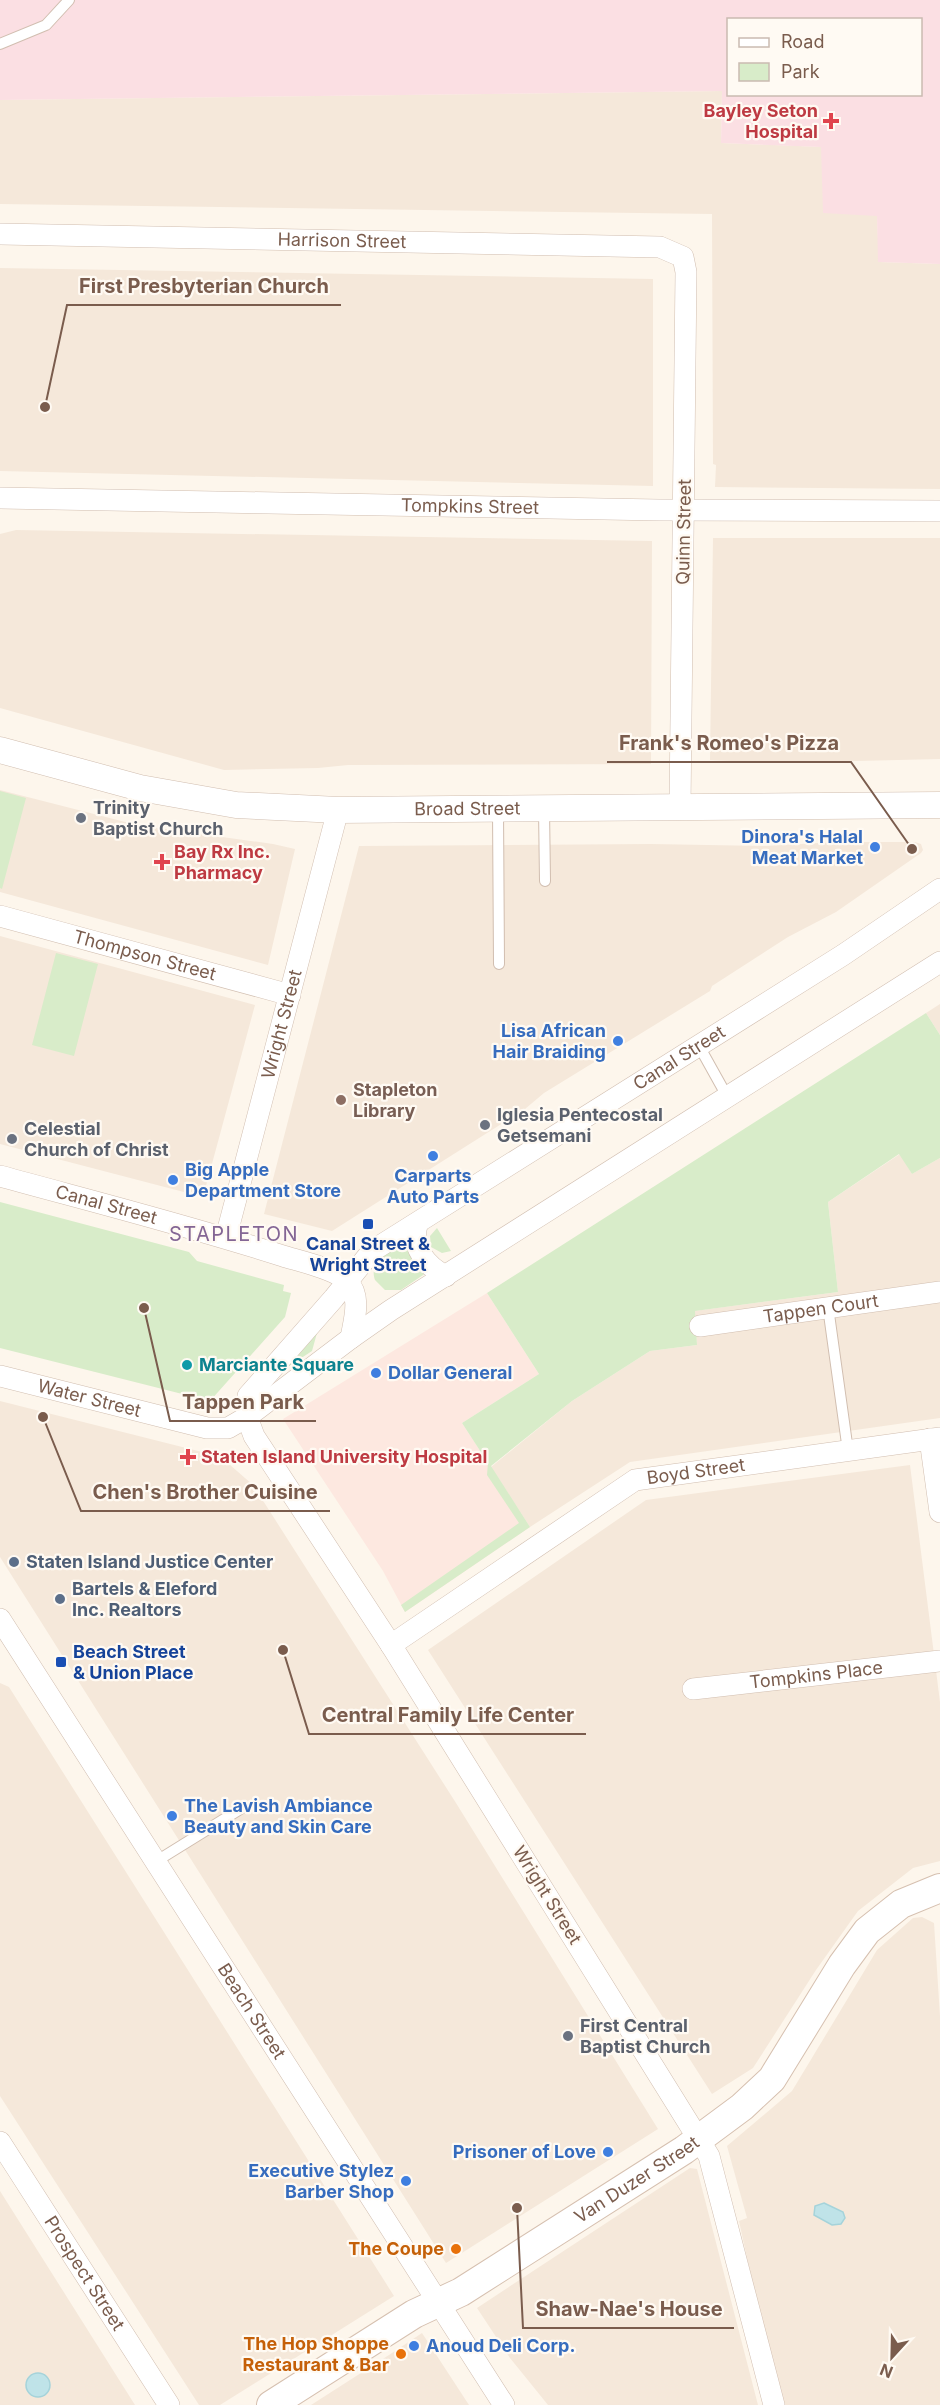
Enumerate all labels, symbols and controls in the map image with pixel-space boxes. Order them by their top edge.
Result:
legend [727,18,922,96]
text: Road [781,31,824,52]
text: Park [781,61,820,82]
place label: Bayley Seton Hospital [704,100,818,142]
marker: Bayley Seton Hospital [822,112,840,130]
street label: Harrison Street [277,228,407,252]
callout: First Presbyterian Church [67,267,341,305]
text: First Presbyterian Church [79,274,329,298]
street label: Quinn Street [672,479,695,585]
street label: Tompkins Street [401,494,539,518]
callout: Frank's Romeo's Pizza [607,724,851,762]
text: Frank's Romeo's Pizza [619,731,839,755]
place label: Trinity Baptist Church [93,797,224,839]
street label: Broad Street [414,797,521,819]
marker: Trinity Baptist Church [74,811,88,825]
place label: Dinora's Halal Meat Market [741,826,863,868]
marker: Dinora's Halal Meat Market [868,840,882,854]
place label: Bay Rx Inc. Pharmacy [174,841,271,883]
marker: Bay Rx Inc. Pharmacy [155,855,169,869]
street label: Thompson Street [71,926,219,984]
street label: Wright Street [257,967,306,1081]
place label: Lisa African Hair Braiding [493,1020,606,1062]
street label: Canal Street [629,1021,729,1094]
marker: Lisa African Hair Braiding [611,1034,625,1048]
place label: Stapleton Library [353,1079,438,1121]
marker: Stapleton Library [334,1093,348,1107]
place label: Iglesia Pentecostal Getsemani [497,1104,663,1146]
place label: Celestial Church of Christ [24,1118,169,1160]
marker: Iglesia Pentecostal Getsemani [478,1118,492,1132]
marker: Celestial Church of Christ [5,1132,19,1146]
marker: Carparts Auto Parts [426,1149,440,1163]
place label: Big Apple Department Store [185,1159,341,1201]
place label: Carparts Auto Parts [387,1165,479,1207]
marker: Big Apple Department Store [166,1173,180,1187]
street label: Canal Street [53,1181,160,1228]
marker: Canal Street & Wright Street [361,1217,375,1231]
district label: STAPLETON [169,1222,299,1246]
place label: Canal Street & Wright Street [306,1233,430,1275]
street label: Tappen Court [762,1290,880,1327]
place label: Marciante Square [199,1354,354,1375]
marker: Marciante Square [180,1358,194,1372]
place label: Dollar General [388,1362,512,1383]
marker: Dollar General [369,1366,383,1380]
street label: Water Street [35,1375,143,1421]
callout: Tappen Park [170,1383,316,1421]
text: Tappen Park [182,1390,304,1414]
place label: Staten Island University Hospital [201,1446,487,1467]
marker: Staten Island University Hospital [179,1448,197,1466]
street label: Boyd Street [645,1454,746,1488]
callout: Chen's Brother Cuisine [81,1473,330,1511]
text: Chen's Brother Cuisine [92,1480,318,1504]
place label: Staten Island Justice Center [26,1551,273,1572]
marker: Staten Island Justice Center [7,1555,21,1569]
place label: Bartels & Eleford Inc. Realtors [72,1578,217,1620]
marker: Bartels & Eleford Inc. Realtors [53,1592,67,1606]
place label: Beach Street & Union Place [73,1641,194,1683]
marker: Beach Street & Union Place [54,1655,68,1669]
street label: Tompkins Place [748,1657,884,1693]
callout: Central Family Life Center [309,1696,586,1734]
text: Central Family Life Center [322,1703,574,1727]
place label: The Lavish Ambiance Beauty and Skin Care [184,1795,373,1837]
marker: The Lavish Ambiance Beauty and Skin Care [165,1809,179,1823]
street label: Wright Street [509,1842,586,1948]
street label: Beach Street [214,1959,290,2063]
place label: First Central Baptist Church [580,2015,711,2057]
marker: First Central Baptist Church [561,2029,575,2043]
street label: Van Duzer Street [570,2131,703,2227]
place label: Prisoner of Love [453,2141,596,2162]
marker: Prisoner of Love [601,2145,615,2159]
place label: Executive Stylez Barber Shop [248,2160,394,2202]
marker: Executive Stylez Barber Shop [399,2174,413,2188]
street label: Prospect Street [40,2212,129,2334]
place label: The Coupe [348,2238,444,2259]
marker: The Coupe [449,2242,463,2256]
callout: Shaw-Nae's House [523,2290,734,2328]
text: Shaw-Nae's House [535,2297,723,2321]
north arrow [862,2327,922,2387]
place label: The Hop Shoppe Restaurant & Bar [243,2333,389,2375]
place label: Anoud Deli Corp. [426,2335,575,2356]
marker: Anoud Deli Corp. [407,2339,421,2353]
marker: The Hop Shoppe Restaurant & Bar [394,2347,408,2361]
text: N [877,2359,896,2382]

